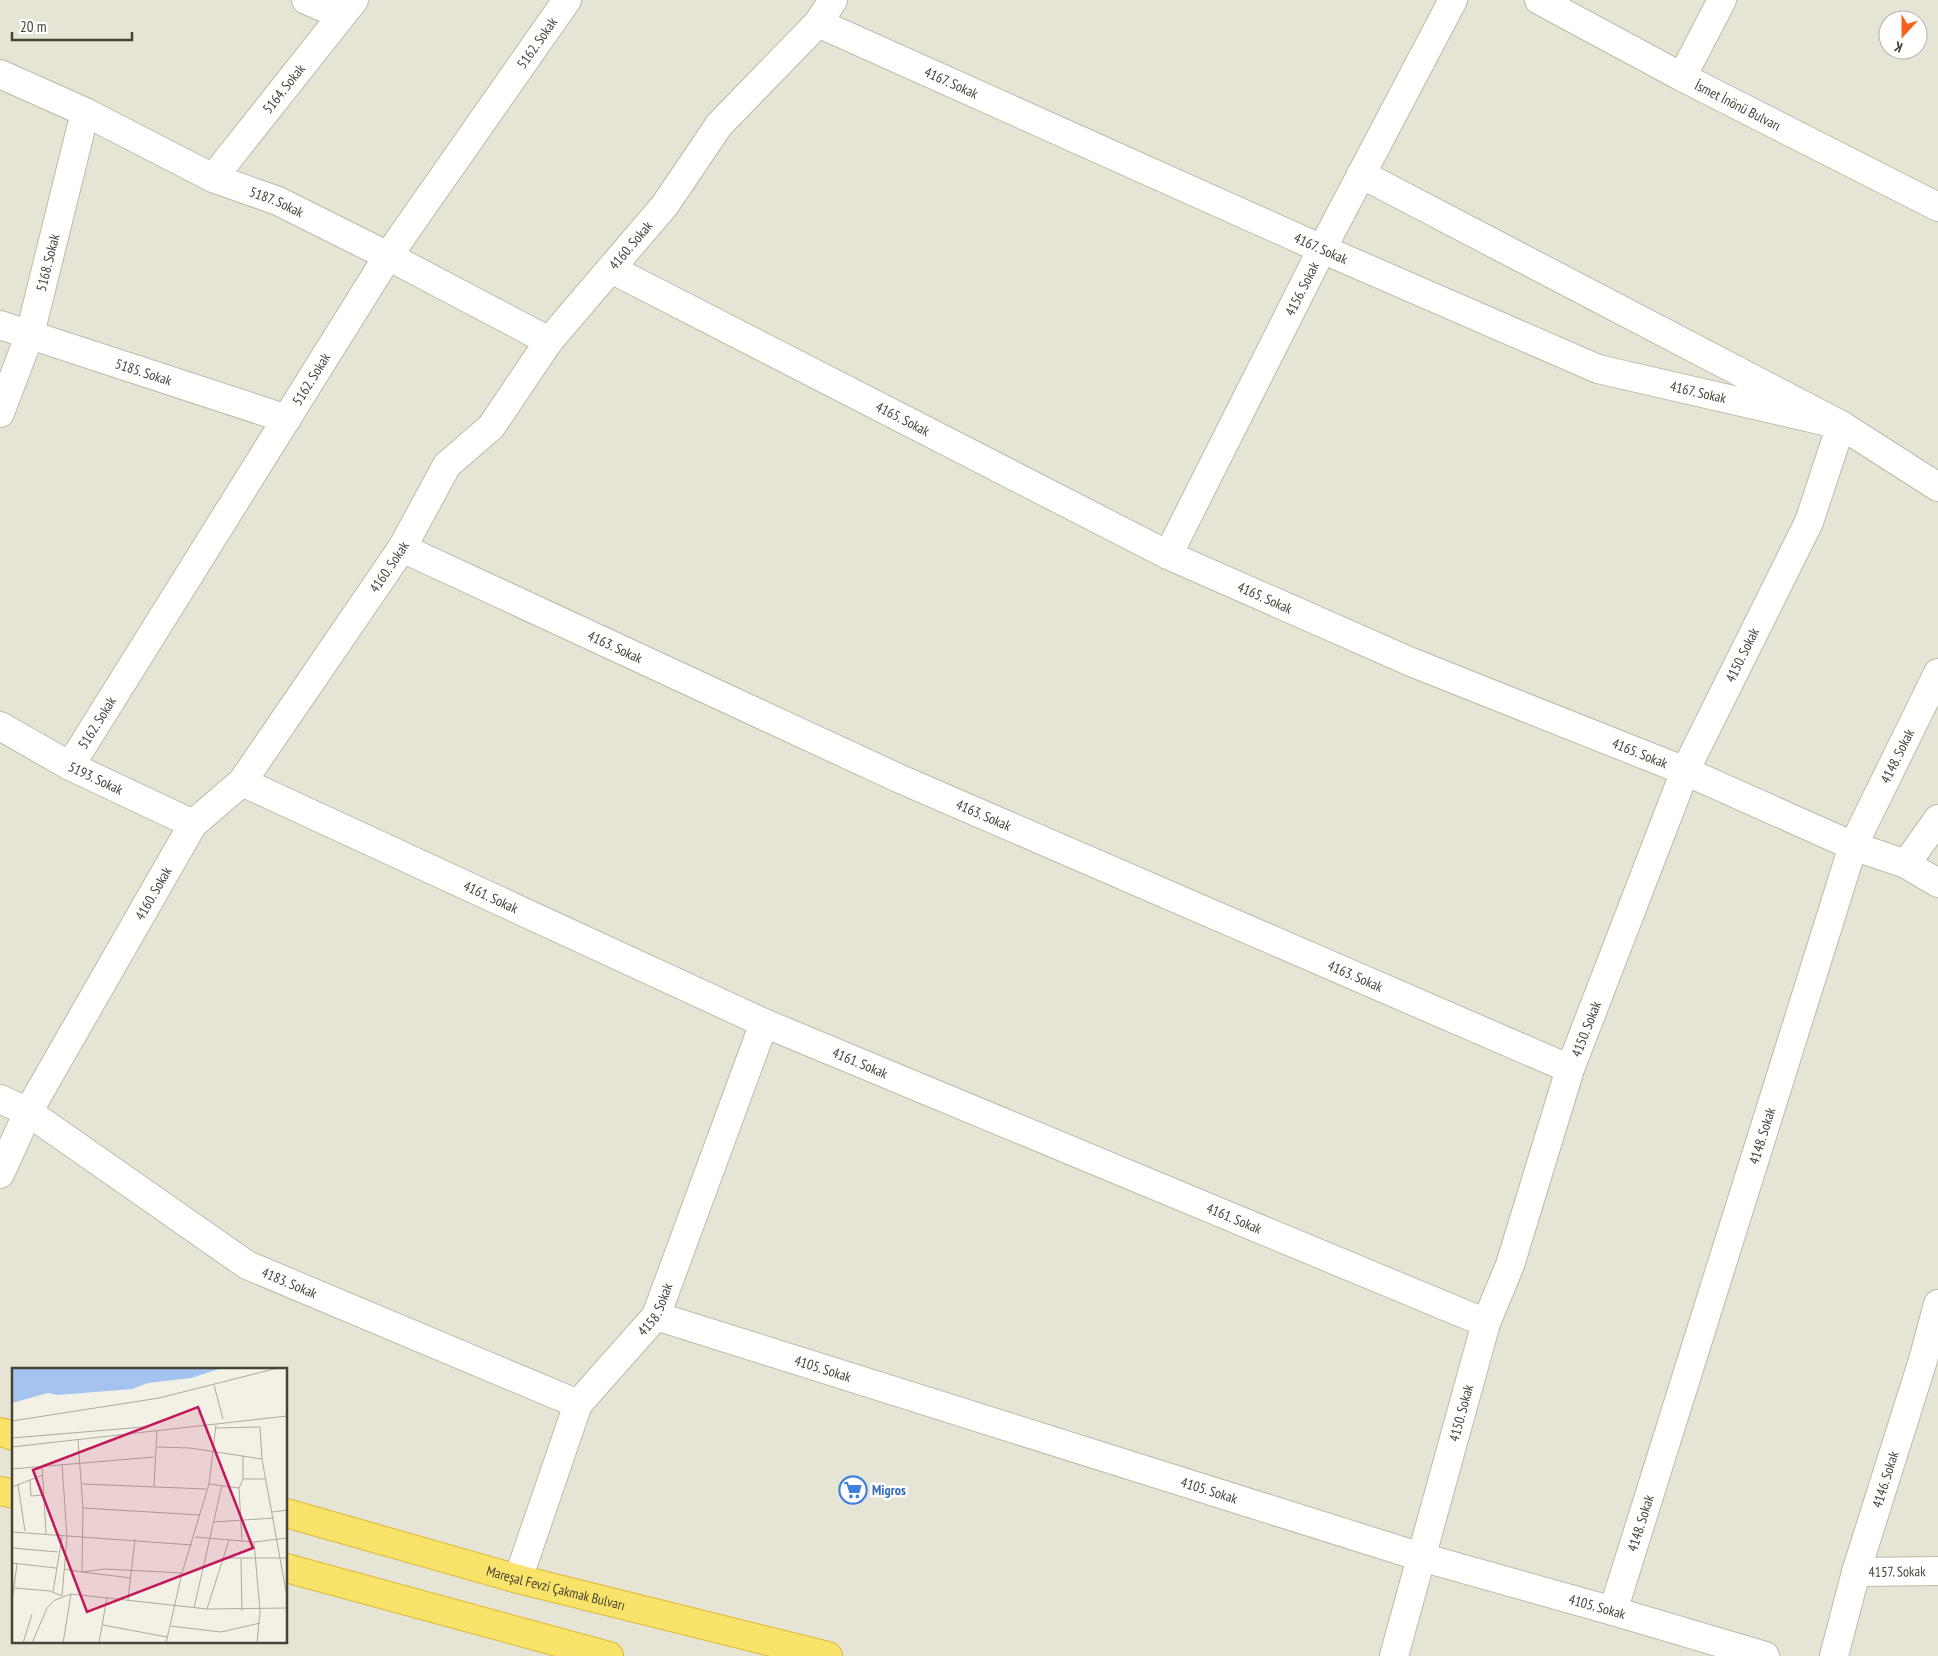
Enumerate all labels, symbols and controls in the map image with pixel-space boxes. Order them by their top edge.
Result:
scale bar [12,10,132,42]
north arrow [1878,10,1928,60]
street label: 5162. Sokak [513,13,561,72]
text: 20 m [20,17,46,36]
text: K [1891,37,1905,57]
street label: 5164. Sokak [259,60,309,117]
street label: 4167. Sokak [921,63,981,103]
street label: İsmet İnönü Bulvarı [1692,76,1784,135]
street label: 5187. Sokak [247,183,307,222]
street label: 4160. Sokak [605,217,657,273]
street label: 4167. Sokak [1291,229,1351,268]
street label: 5168. Sokak [32,232,64,293]
street label: 4156. Sokak [1281,258,1323,319]
street label: 5162. Sokak [288,349,335,409]
street label: 5185. Sokak [113,354,175,390]
street label: 4167. Sokak [1668,377,1728,407]
street label: 4165. Sokak [873,397,933,440]
street label: 4160. Sokak [365,538,413,596]
street label: 4165. Sokak [1235,578,1296,618]
street label: 4150. Sokak [1721,624,1763,685]
street label: 4163. Sokak [585,626,646,668]
street label: 5162. Sokak [74,693,120,752]
street label: 4148. Sokak [1876,725,1918,786]
street label: 4165. Sokak [1609,734,1671,772]
street label: 5193. Sokak [65,758,126,799]
street label: 4163. Sokak [953,795,1014,835]
street label: 4160. Sokak [131,863,176,923]
street label: 4161. Sokak [461,876,522,917]
street label: 4163. Sokak [1325,956,1386,996]
street label: 4150. Sokak [1567,998,1605,1059]
street label: 4161. Sokak [830,1043,891,1083]
street label: 4148. Sokak [1745,1105,1780,1166]
street label: 4161. Sokak [1204,1199,1265,1238]
street label: 4183. Sokak [259,1263,320,1303]
street label: 4158. Sokak [634,1280,677,1340]
street label: 4105. Sokak [792,1351,854,1386]
inset map [12,1368,288,1644]
street label: 4150. Sokak [1445,1382,1477,1443]
street label: 4146. Sokak [1868,1448,1903,1510]
street label: 4105. Sokak [1179,1473,1240,1508]
supermarket icon: Migros [838,1475,868,1505]
place label: Migros [872,1481,906,1499]
street label: 4148. Sokak [1623,1492,1658,1554]
street label: Mareşal Fevzi Çakmak Bulvarı [484,1561,627,1614]
street label: 4157. Sokak [1868,1562,1926,1581]
street label: 4105. Sokak [1567,1590,1628,1623]

